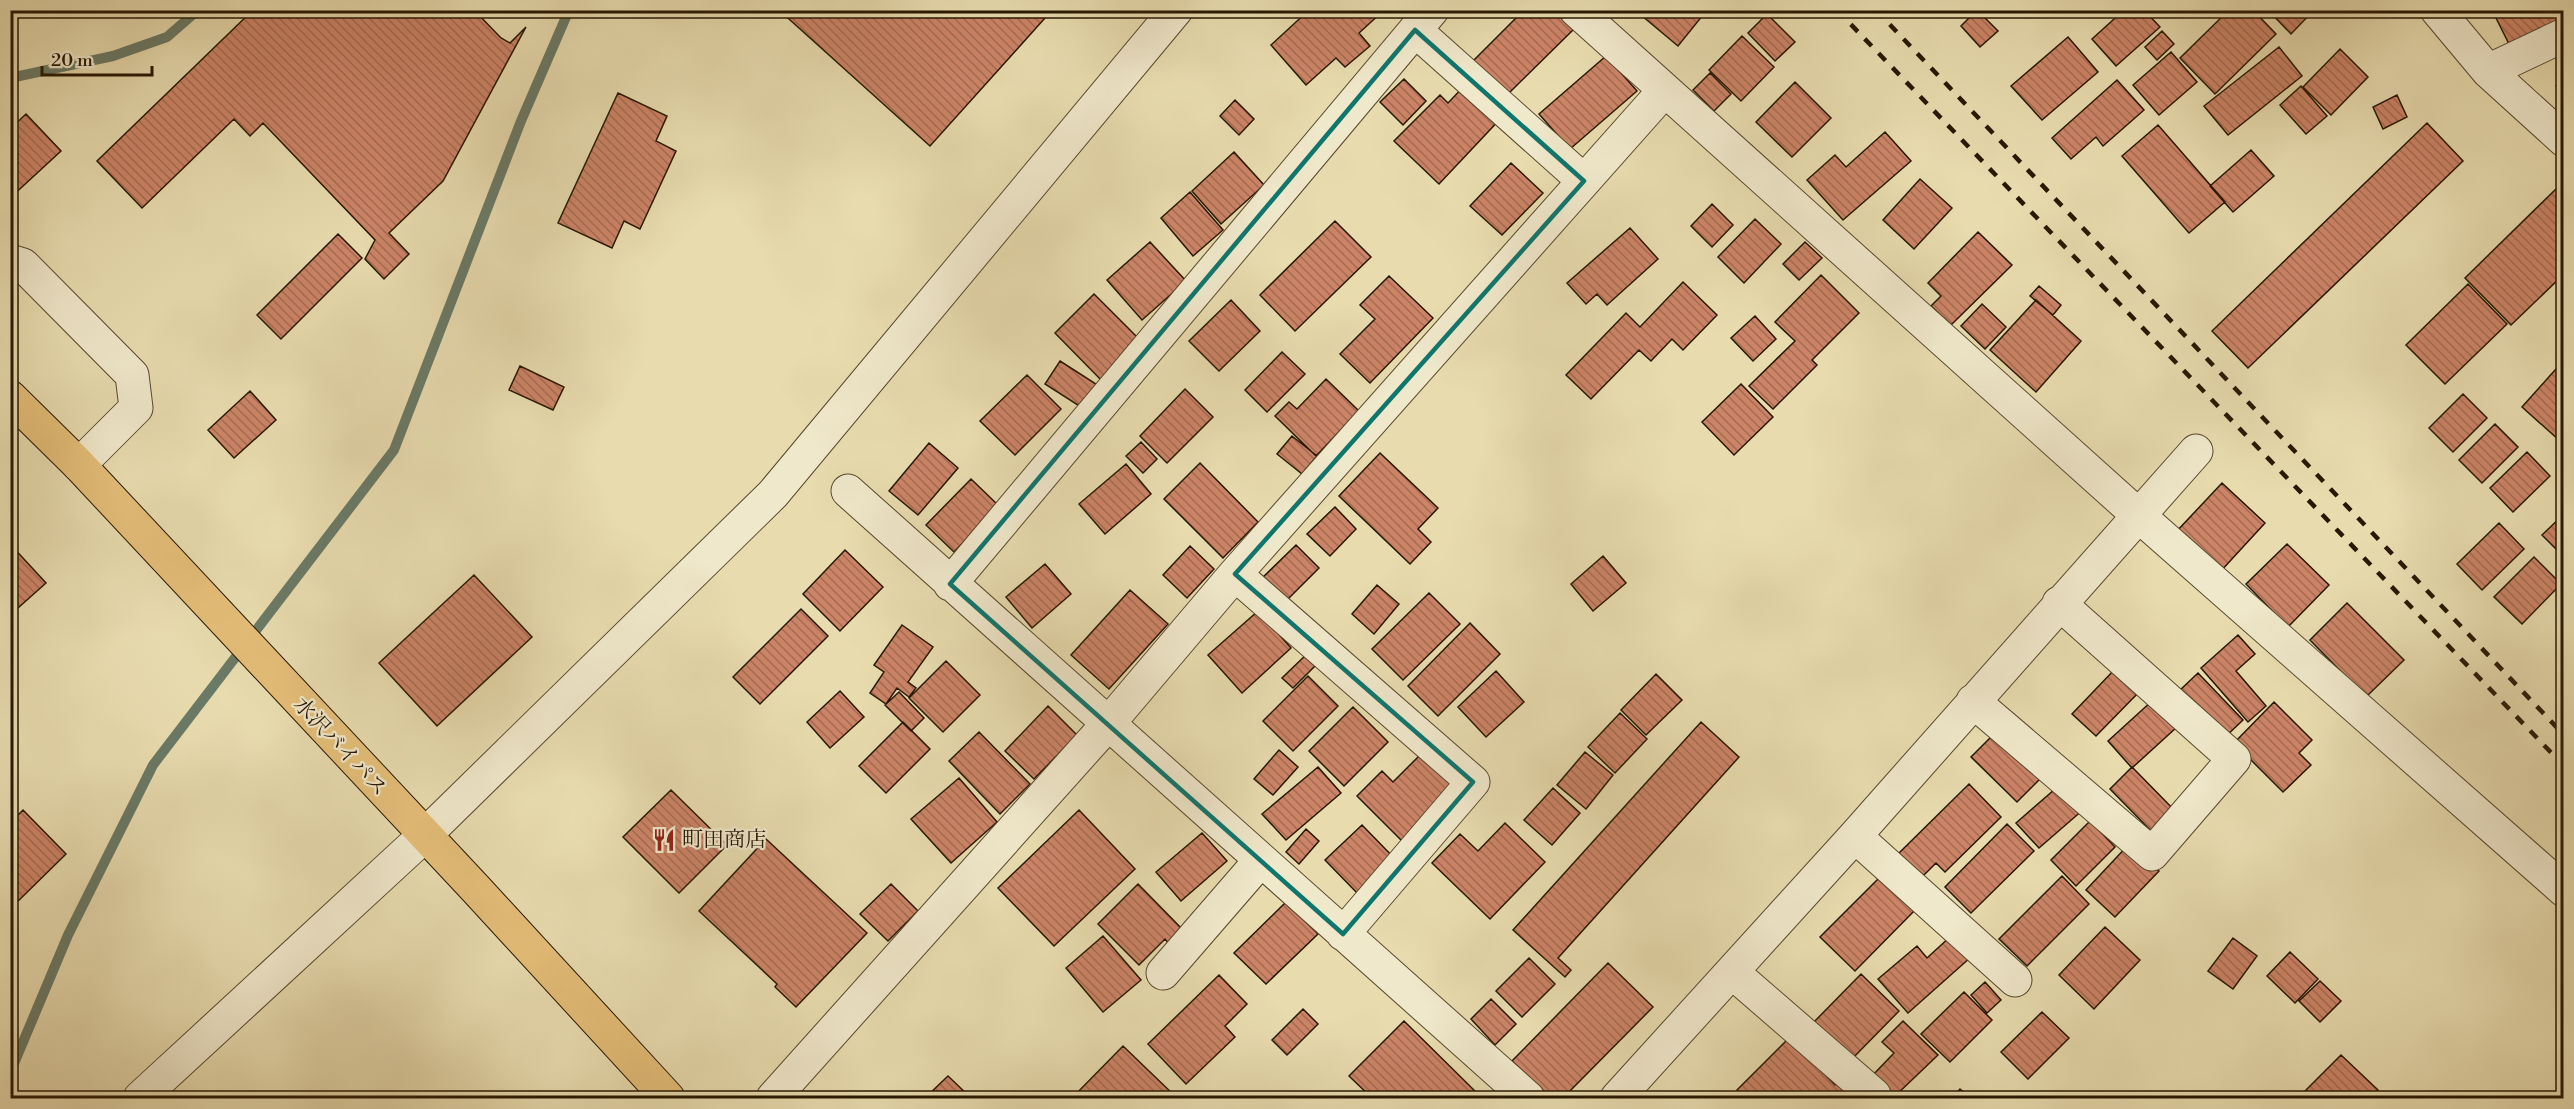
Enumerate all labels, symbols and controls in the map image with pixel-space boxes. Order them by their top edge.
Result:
scale bar [42,39,152,77]
text: 20 m [51,49,93,72]
street label: 水沢バイパス [288,692,392,802]
restaurant icon: 町田商店 [651,827,677,853]
place label: 町田商店 [682,827,766,853]

